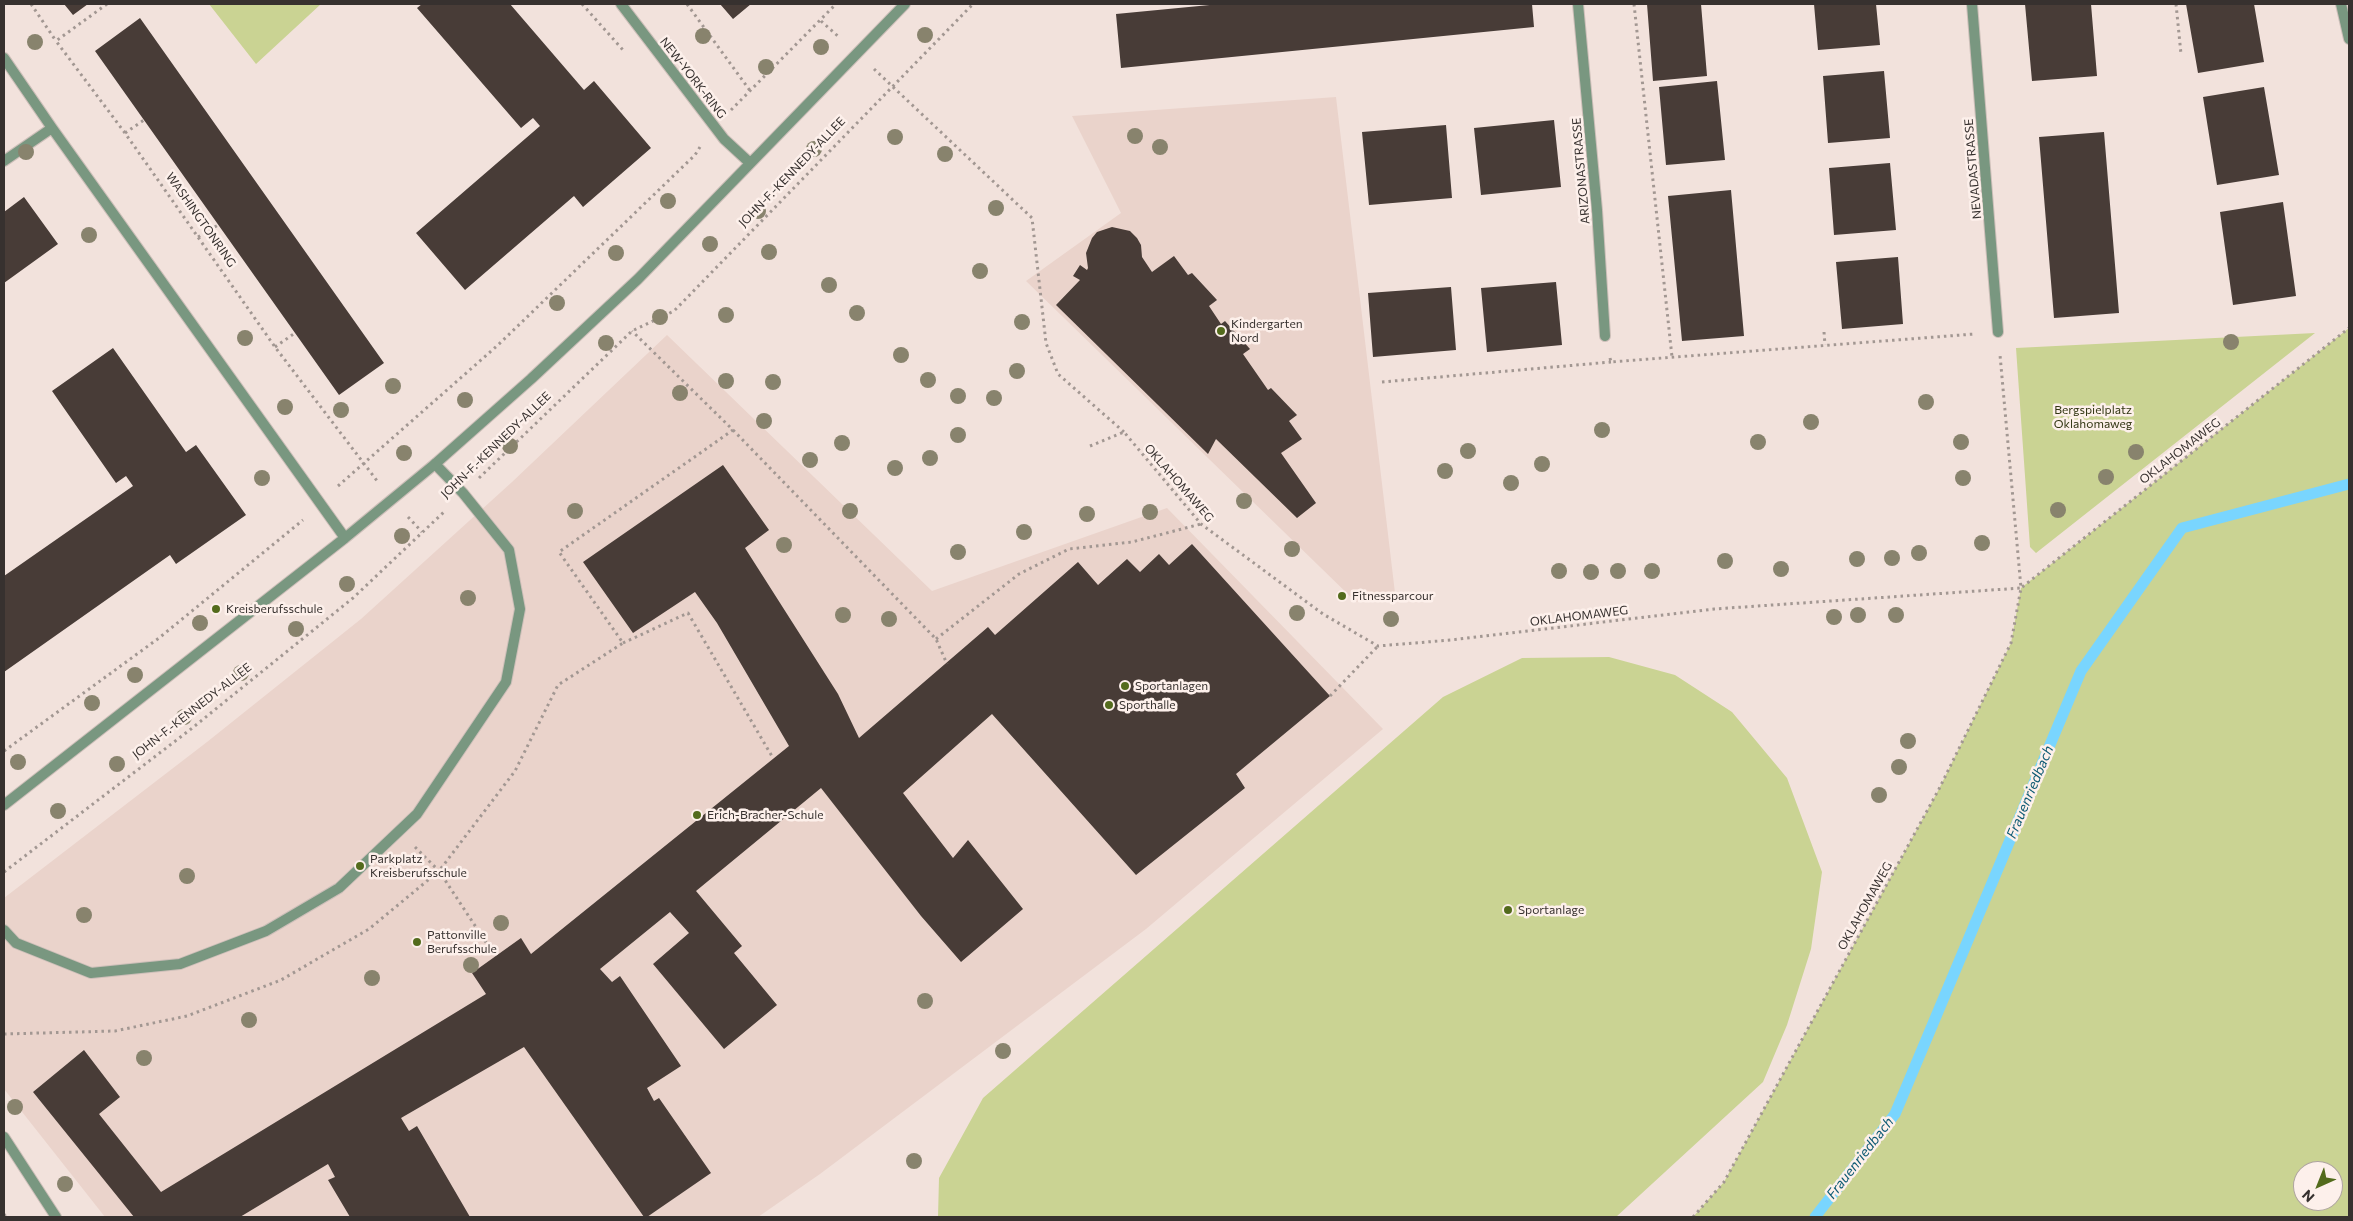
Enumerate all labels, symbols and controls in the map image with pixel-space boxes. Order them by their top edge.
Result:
street label: NEW-YORK-RING [657,35,729,121]
street label: JOHN-F.-KENNEDY-ALLEE [736,114,848,230]
street label: ARIZONASTRASSE [1569,117,1593,225]
street label: NEVADASTRASSE [1961,118,1985,220]
street label: WASHINGTONRING [163,170,239,270]
place label: Kindergarten Nord [1231,317,1303,345]
marker: Kindergarten Nord [1215,325,1227,337]
street label: JOHN-F.-KENNEDY-ALLEE [438,389,554,501]
park label: Bergspielplatz Oklahomaweg [2054,403,2132,431]
street label: OKLAHOMAWEG [2137,415,2223,487]
street label: OKLAHOMAWEG [1141,441,1217,525]
place label: Fitnessparcour [1352,589,1434,603]
marker: Fitnessparcour [1336,590,1348,602]
place label: Kreisberufsschule [226,602,323,616]
marker: Kreisberufsschule [210,603,222,615]
street label: OKLAHOMAWEG [1529,603,1629,629]
street label: JOHN-F.-KENNEDY-ALLEE [130,660,254,762]
place label: Sportanlagen [1135,679,1208,693]
marker: Sportanlagen [1119,680,1131,692]
place label: Sporthalle [1119,698,1176,712]
marker: Sporthalle [1103,699,1115,711]
water label: Frauenriedbach [2003,743,2057,841]
place label: Erich-Bracher-Schule [707,808,824,822]
marker: Erich-Bracher-Schule [691,809,703,821]
place label: Parkplatz Kreisberufsschule [370,852,467,880]
street label: OKLAHOMAWEG [1835,859,1895,953]
marker: Parkplatz Kreisberufsschule [354,860,366,872]
place label: Sportanlage [1518,903,1584,917]
marker: Sportanlage [1502,904,1514,916]
place label: Pattonville Berufsschule [427,928,497,956]
marker: Pattonville Berufsschule [411,936,423,948]
water label: Frauenriedbach [1823,1114,1897,1202]
north arrow [2293,1161,2343,1211]
text: N [2298,1187,2318,1206]

